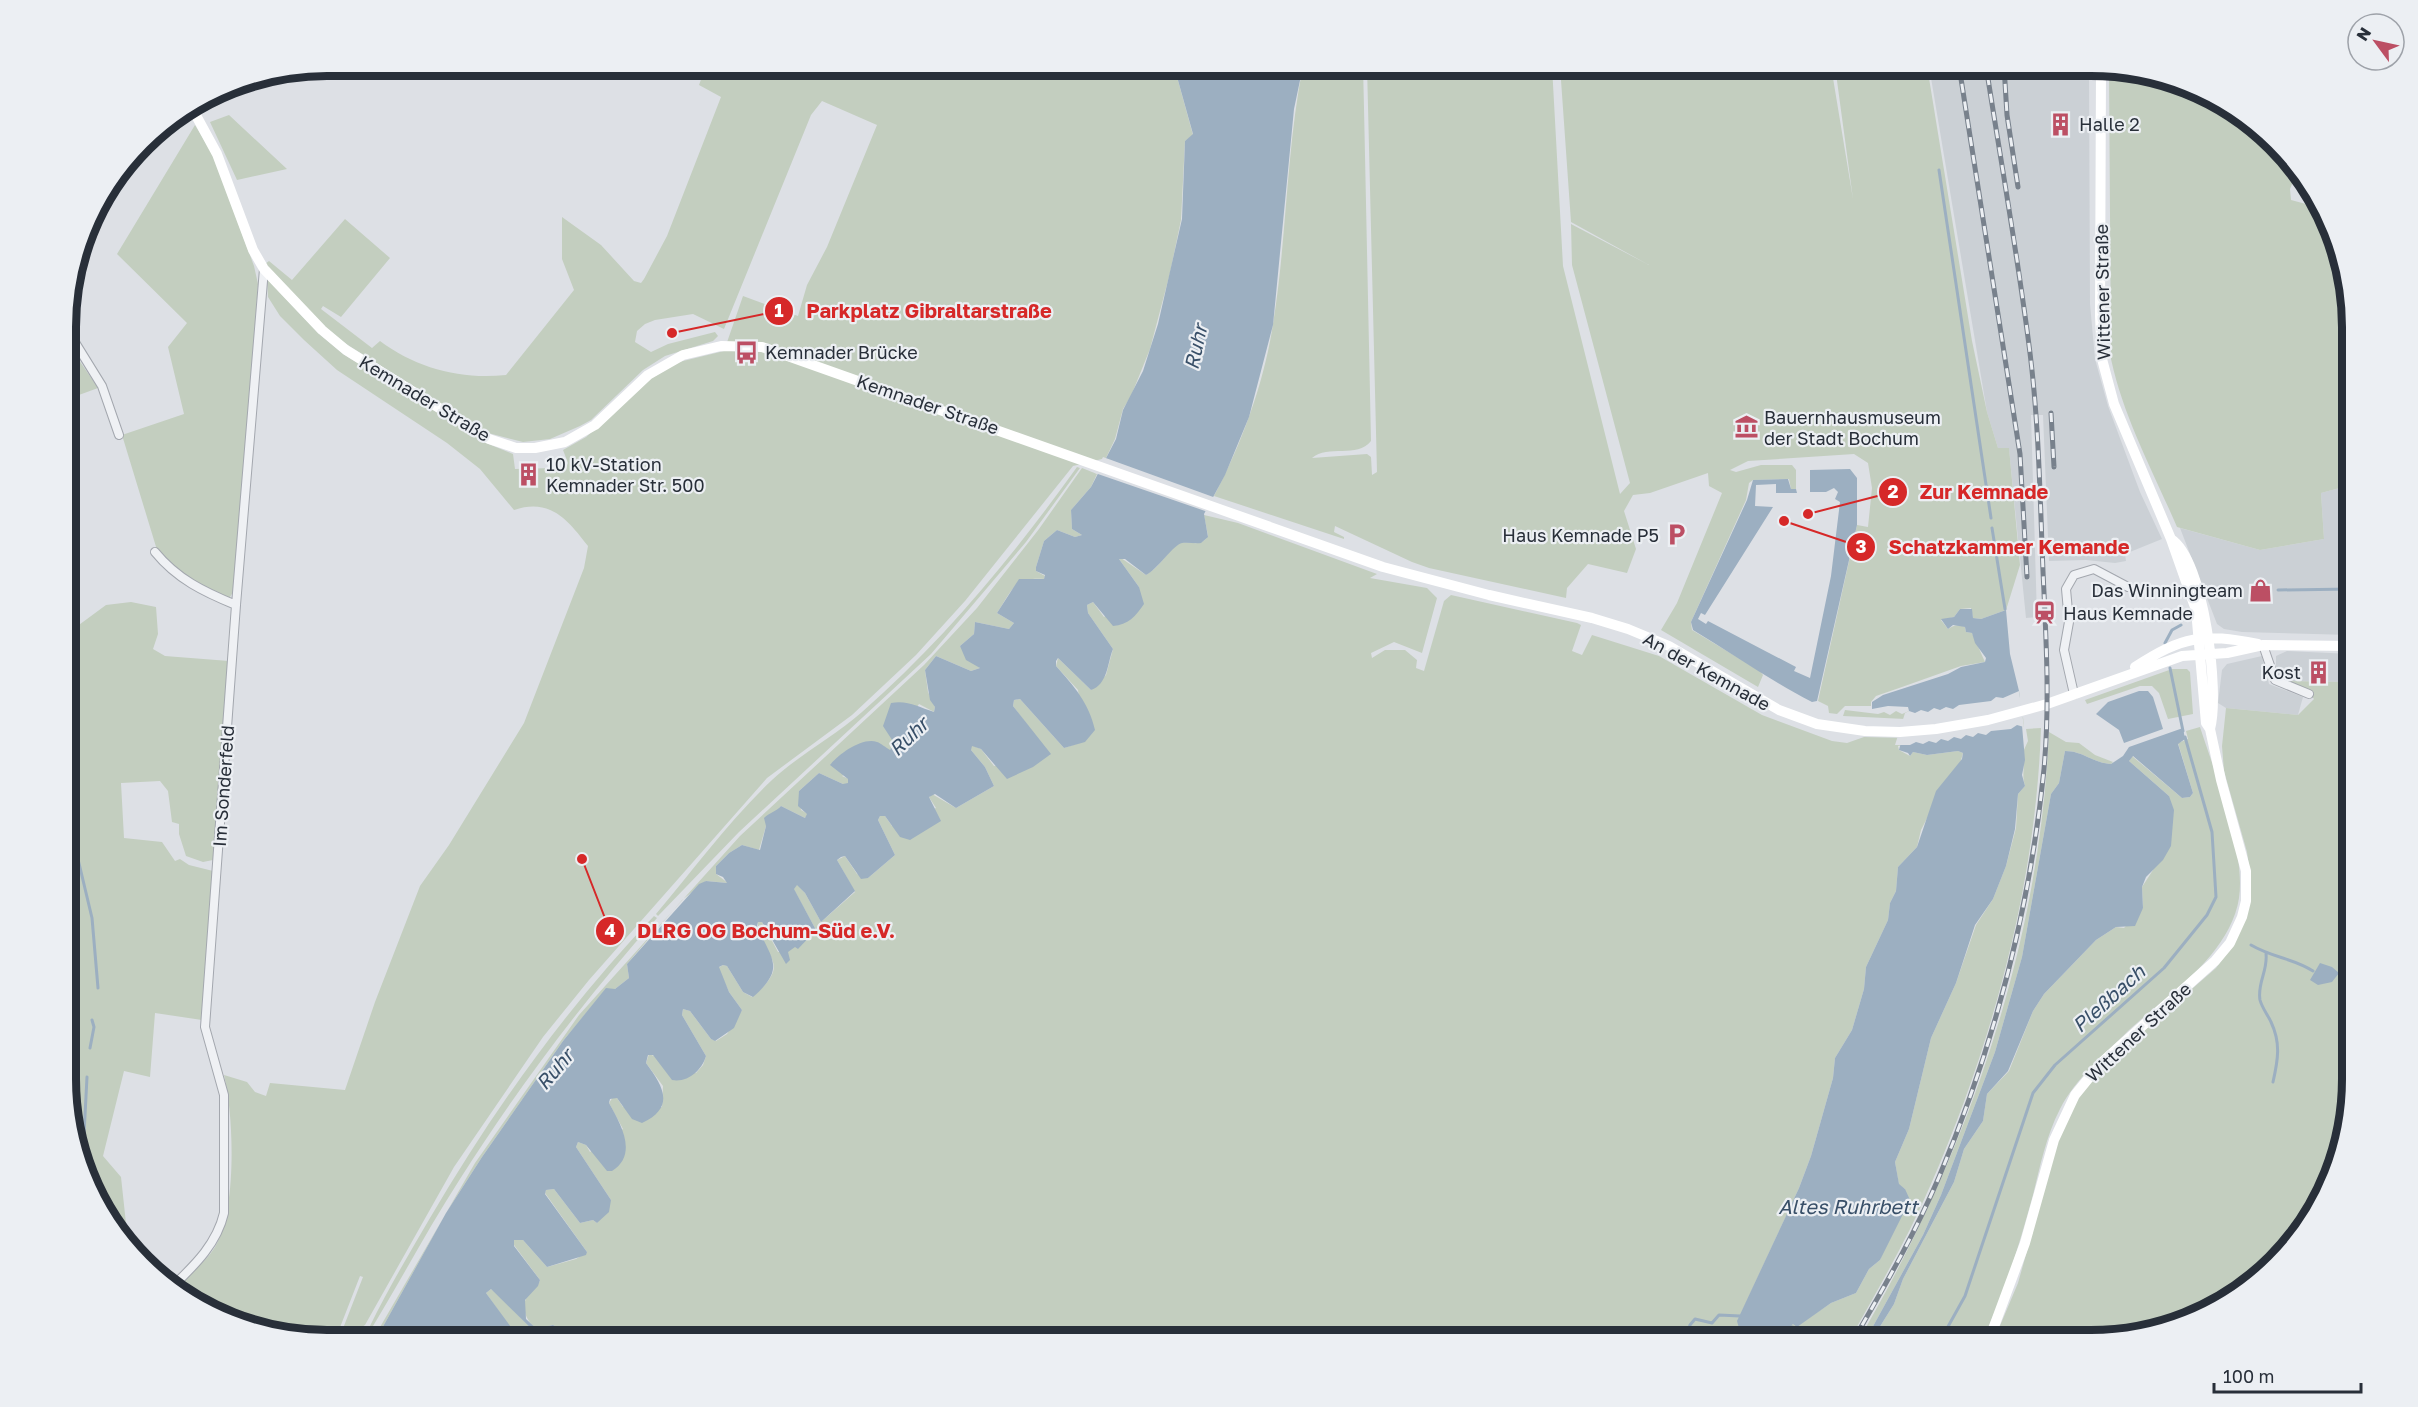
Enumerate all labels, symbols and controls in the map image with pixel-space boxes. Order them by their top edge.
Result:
north arrow [2346,12,2406,72]
text: N [2352,23,2375,44]
building icon: Halle 2 [2048,111,2074,137]
place label: Halle 2 [2079,113,2140,135]
street label: Wittener Straße [2090,224,2114,360]
callout: Parkplatz Gibraltarstraße [764,292,1063,330]
text: Parkplatz Gibraltarstraße [806,298,1052,322]
text: 1 [774,299,784,321]
water label: Ruhr [1179,319,1212,372]
bus stop icon: Kemnader Brücke [734,339,760,365]
place label: Kemnader Brücke [765,341,918,363]
street label: Kemnader Straße [355,350,495,446]
street label: Kemnader Straße [854,369,1002,439]
place label: Bauernhausmuseum der Stadt Bochum [1764,406,1941,449]
museum icon: Bauernhausmuseum der Stadt Bochum [1733,414,1759,440]
place label: 10 kV-Station Kemnader Str. 500 [546,453,705,496]
building icon: 10 kV-Station Kemnader Str. 500 [515,461,541,487]
callout: Zur Kemnade [1878,473,2060,511]
text: Zur Kemnade [1920,479,2048,503]
text: 2 [1888,480,1899,502]
parking icon: Haus Kemnade P5 [1664,522,1690,548]
place label: Haus Kemnade P5 [1502,524,1659,546]
callout: Schatzkammer Kemande [1846,528,2141,566]
text: Schatzkammer Kemande [1889,534,2130,558]
text: 3 [1856,535,1867,557]
shop icon: Das Winningteam [2248,577,2274,603]
place label: Das Winningteam [2091,579,2243,601]
station icon: Haus Kemnade [2032,600,2058,626]
place label: Haus Kemnade [2063,602,2193,624]
street label: An der Kemnade [1640,627,1774,715]
building icon: Kost [2306,659,2332,685]
place label: Kost [2261,661,2301,683]
water label: Ruhr [883,709,935,760]
street label: Im Sonderfeld [208,724,238,848]
callout: DLRG OG Bochum-Süd e.V. [595,912,907,950]
text: DLRG OG Bochum-Süd e.V. [637,918,895,942]
text: 4 [604,919,616,941]
water label: Pleßbach [2067,959,2150,1037]
street label: Wittener Straße [2081,978,2195,1086]
water label: Ruhr [530,1041,580,1094]
water label: Altes Ruhrbett [1778,1194,1920,1218]
scale bar [2214,1356,2361,1394]
text: 100 m [2223,1365,2274,1387]

